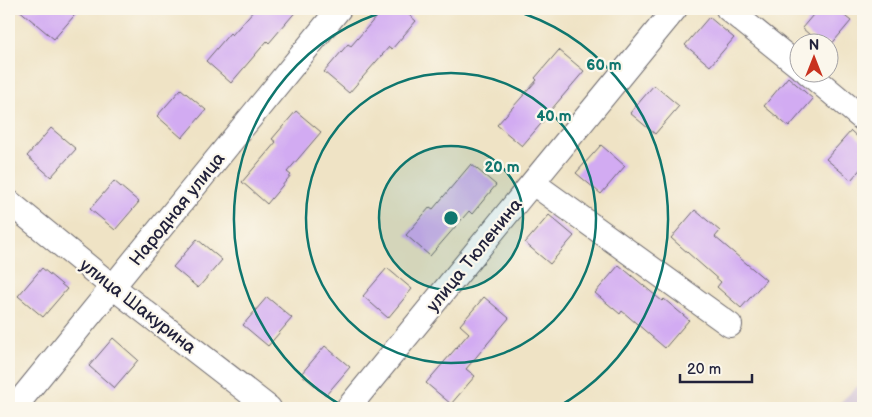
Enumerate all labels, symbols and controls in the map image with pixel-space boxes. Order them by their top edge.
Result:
north arrow [790,32,840,82]
text: N [809,37,819,54]
text: 60 m [586,56,622,75]
text: 40 m [536,107,572,126]
street label: Народная улица [125,148,230,270]
text: 20 m [485,158,520,177]
street label: улица Тюленина [422,194,527,316]
centre of rings [442,209,460,227]
street label: улица Шакурина [75,255,200,358]
scale bar [680,352,752,384]
text: 20 m [687,360,721,379]

